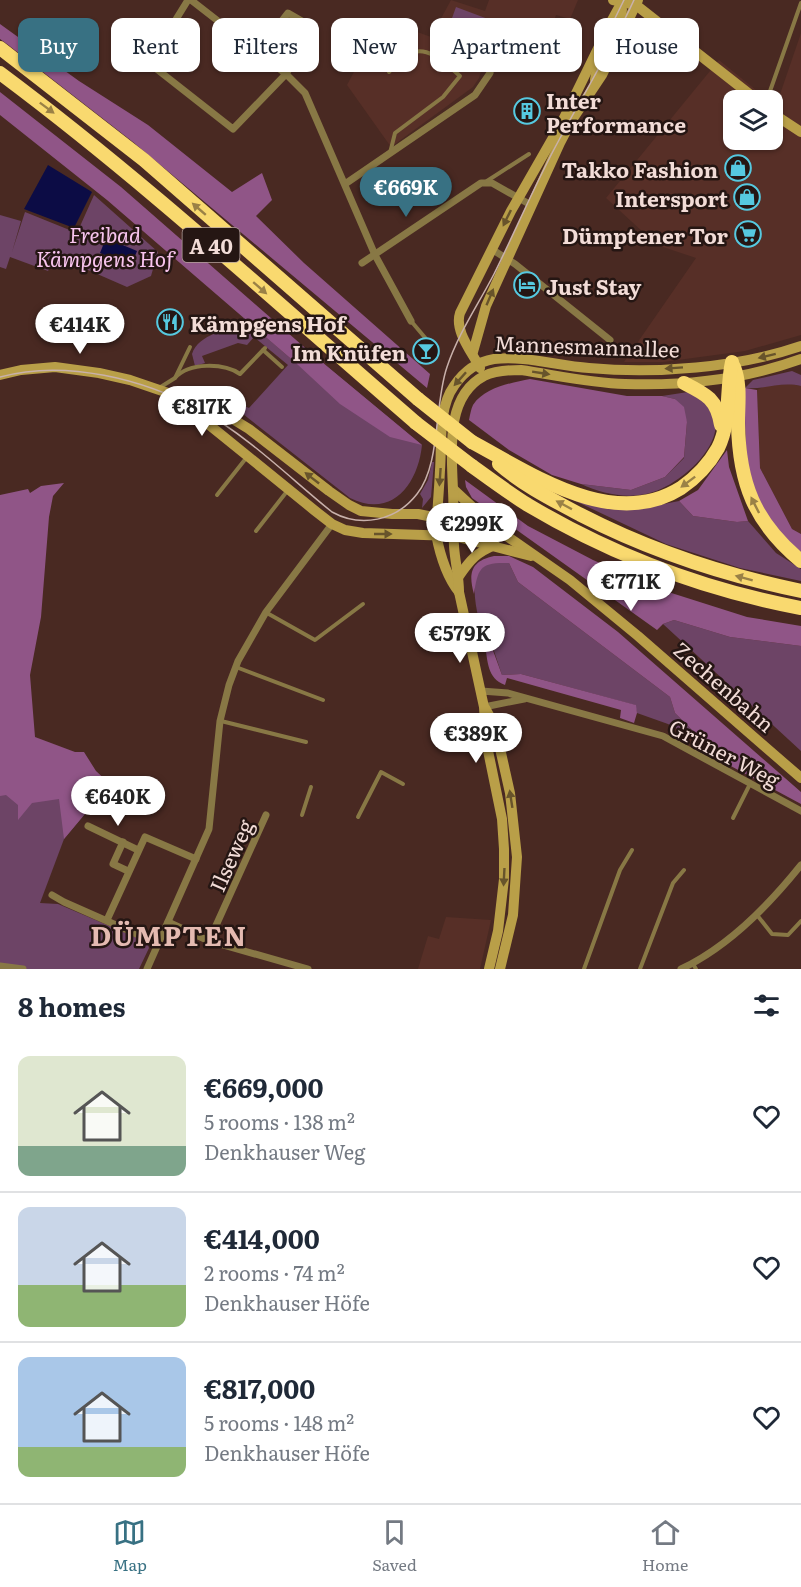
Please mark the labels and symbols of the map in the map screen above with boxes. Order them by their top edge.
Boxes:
place label: Inter Performance [546,84,686,139]
building icon: Inter Performance [512,96,542,126]
one-way arrow [39,101,54,113]
place label: Takko Fashion [561,153,718,184]
shop icon: Takko Fashion [723,153,753,183]
pin: €669K [364,167,448,218]
place label: Intersport [615,182,729,213]
shop icon: Intersport [732,182,762,212]
one-way arrow [192,202,207,216]
one-way arrow [503,210,512,227]
park label: Freibad Kämpgens Hof [36,218,176,273]
place label: Dümptener Tor [562,219,729,250]
supermarket icon: Dümptener Tor [733,219,763,249]
road number: A 40 [182,228,240,262]
hotel icon: Just Stay [512,270,542,300]
place label: Just Stay [546,270,641,301]
one-way arrow [252,281,268,294]
one-way arrow [485,287,495,305]
pin: €414K [38,304,122,355]
restaurant icon: Kämpgens Hof [155,307,185,337]
place label: Kämpgens Hof [190,307,348,338]
street label: Mannesmannallee [494,326,680,364]
place label: Im Knüfen [292,336,406,367]
bar icon: Im Knüfen [411,336,441,366]
one-way arrow [758,351,776,361]
one-way arrow [665,364,684,373]
one-way arrow [532,369,551,378]
one-way arrow [453,371,467,386]
pin: €817K [160,386,244,437]
one-way arrow [435,468,444,487]
one-way arrow [305,473,320,485]
one-way arrow [680,476,696,488]
one-way arrow [750,496,760,513]
one-way arrow [555,500,572,510]
pin: €299K [430,503,514,554]
one-way arrow [374,529,393,539]
pin: €771K [589,561,673,612]
one-way arrow [735,573,753,582]
pin: €579K [418,613,502,664]
street label: Zechenbahn [668,633,782,739]
street label: Grüner Weg [664,710,786,794]
pin: €389K [434,713,518,764]
pin: €640K [76,776,160,827]
one-way arrow [507,790,516,809]
street label: Ilseweg [200,814,260,896]
one-way arrow [499,868,508,887]
district label: DÜMPTEN [90,914,248,954]

